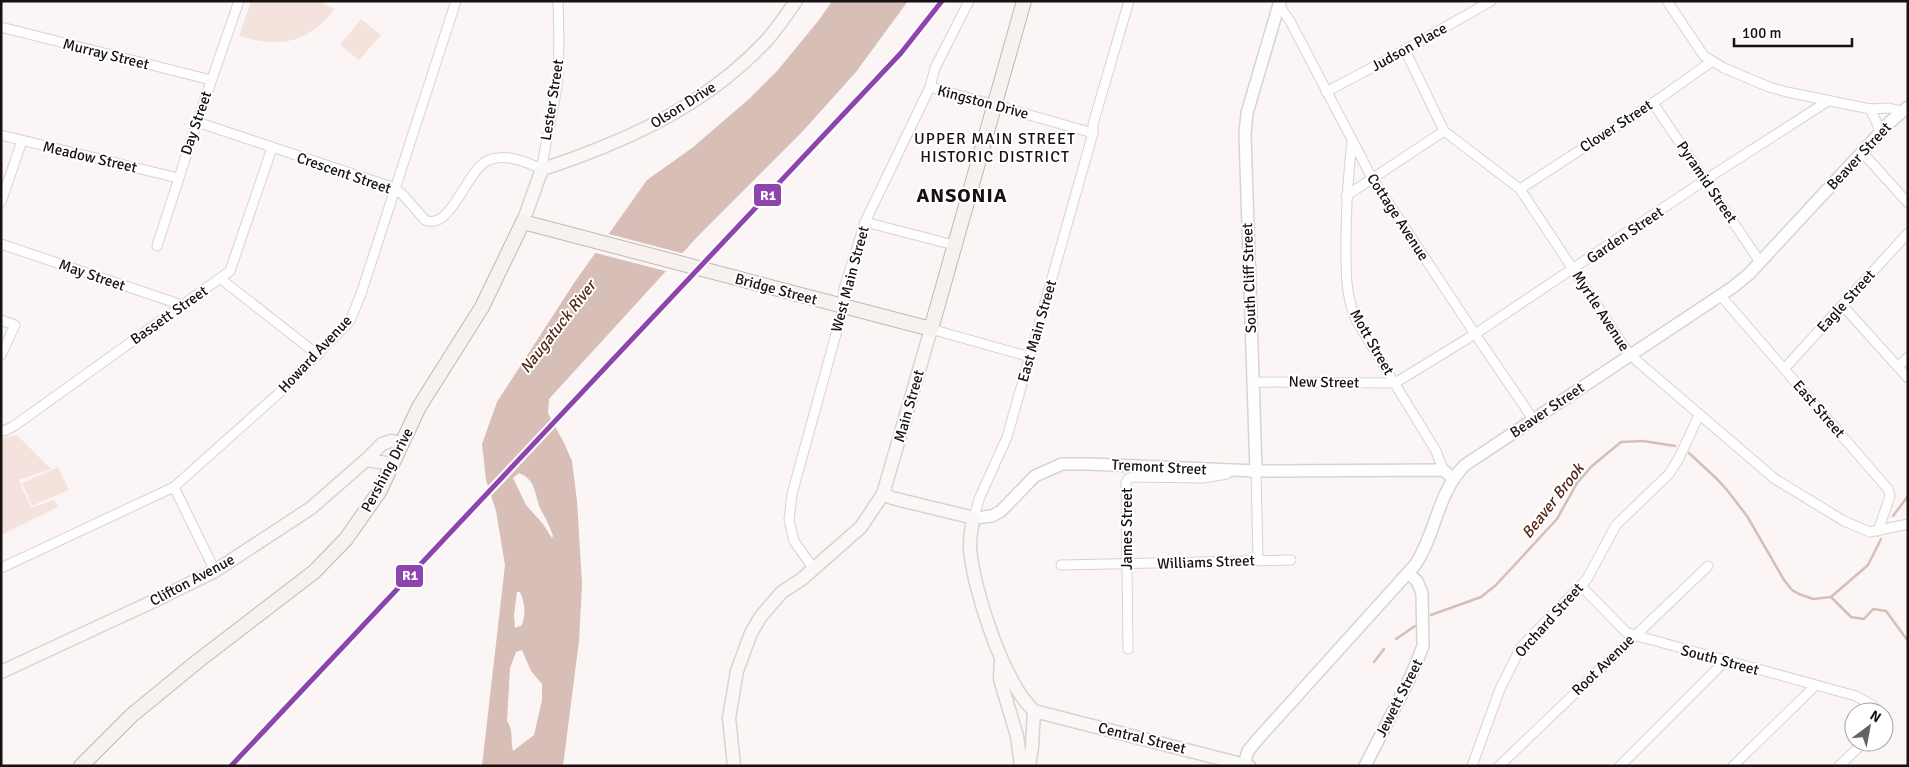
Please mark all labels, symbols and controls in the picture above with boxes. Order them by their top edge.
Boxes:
scale bar [1734,15,1852,47]
street label: Judson Place [1368,19,1450,75]
text: 100 m [1742,24,1782,42]
street label: Murray Street [61,35,151,73]
street label: Lester Street [537,58,567,142]
street label: Olson Drive [647,78,719,132]
street label: Kingston Drive [935,81,1031,123]
street label: Day Street [177,89,215,157]
street label: Clover Street [1576,96,1656,156]
street label: Beaver Street [1823,118,1895,194]
district label: UPPER MAIN STREET HISTORIC DISTRICT [914,129,1076,167]
street label: Meadow Street [41,137,139,177]
street label: Pyramid Street [1673,138,1741,226]
street label: Crescent Street [294,148,394,198]
street label: Cottage Avenue [1363,170,1433,264]
line badge: R1 [753,183,782,207]
district label: ANSONIA [917,183,1007,208]
text: R1 [760,187,777,204]
street label: Garden Street [1583,203,1667,267]
street label: South Cliff Street [1238,223,1260,333]
street label: West Main Street [827,224,873,334]
street label: May Street [56,255,128,295]
street label: Eagle Street [1813,266,1879,336]
street label: Myrtle Avenue [1568,267,1634,355]
street label: Bridge Street [733,269,819,309]
water label: Naugatuck River [516,275,602,377]
street label: East Main Street [1014,278,1060,384]
street label: Bassett Street [127,282,211,348]
street label: Mott Street [1346,306,1398,378]
street label: Howard Avenue [274,311,356,397]
street label: Main Street [890,368,928,444]
street label: New Street [1288,372,1360,392]
street label: East Street [1789,377,1849,441]
street label: Beaver Street [1506,378,1588,442]
street label: Pershing Drive [357,425,417,515]
street label: Tremont Street [1111,456,1207,478]
water label: Beaver Brook [1517,458,1590,543]
street label: James Street [1118,488,1136,570]
street label: Clifton Avenue [147,550,237,610]
street label: Williams Street [1157,551,1255,573]
line badge: R1 [395,564,424,588]
text: R1 [402,567,419,584]
street label: Orchard Street [1511,579,1587,661]
street label: Root Avenue [1568,631,1638,699]
street label: South Street [1679,641,1761,679]
street label: Jewett Street [1372,656,1426,740]
north arrow [1844,702,1894,752]
text: N [1867,707,1884,726]
street label: Central Street [1096,718,1188,758]

